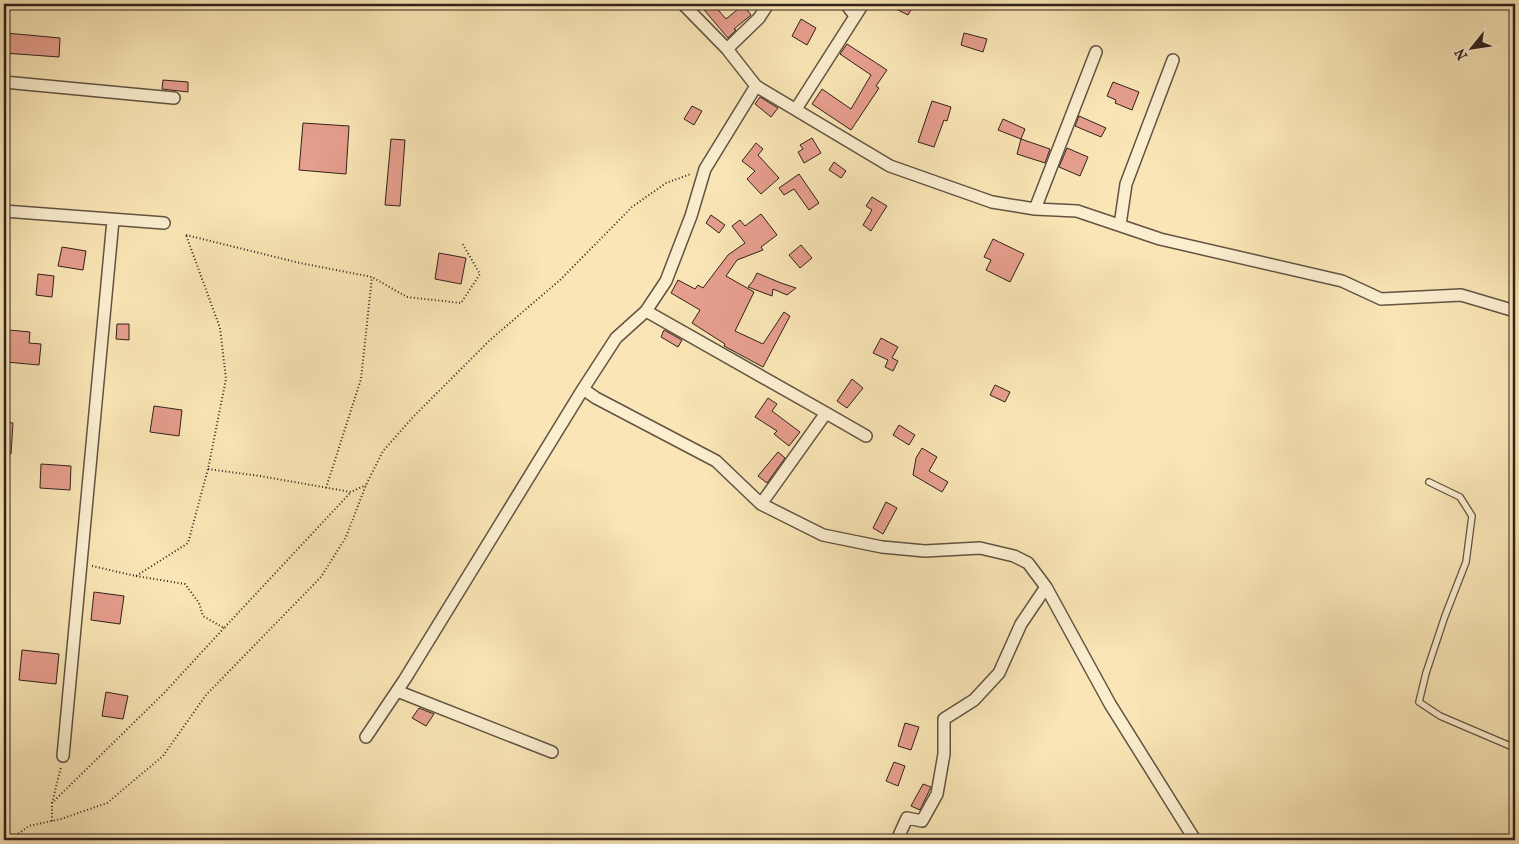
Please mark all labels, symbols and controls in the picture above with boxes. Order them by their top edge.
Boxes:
north arrow [1446,22,1496,72]
text: N [1451,45,1471,63]

